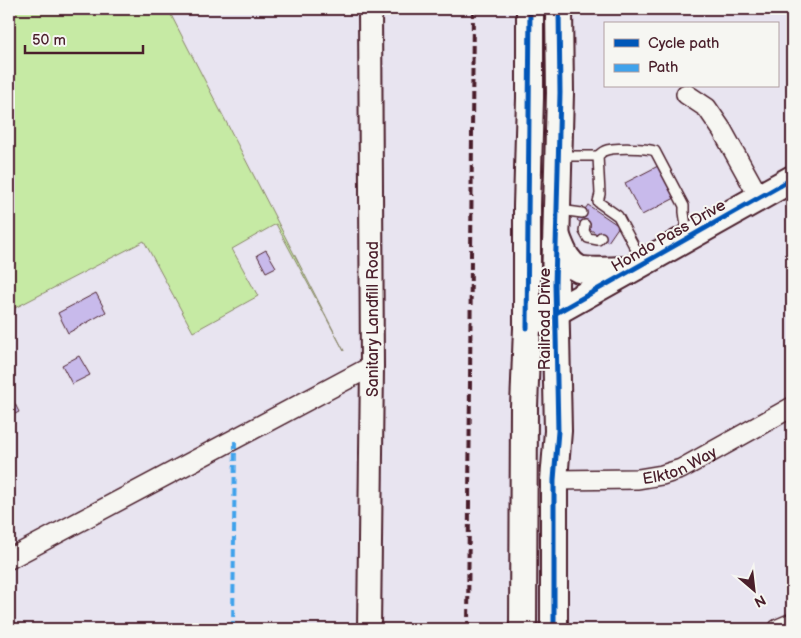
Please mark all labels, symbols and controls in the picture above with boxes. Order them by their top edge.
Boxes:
scale bar [25,22,142,54]
legend [604,22,778,88]
text: 50 m [32,31,66,50]
text: Cycle path [648,34,719,53]
text: Path [648,58,678,77]
street label: Hondo Pass Drive [608,196,730,277]
street label: Sanitary Landfill Road [364,241,383,397]
street label: Railroad Drive [536,267,555,370]
street label: Elkton Way [641,443,721,489]
north arrow [728,566,778,616]
text: N [751,591,769,611]

